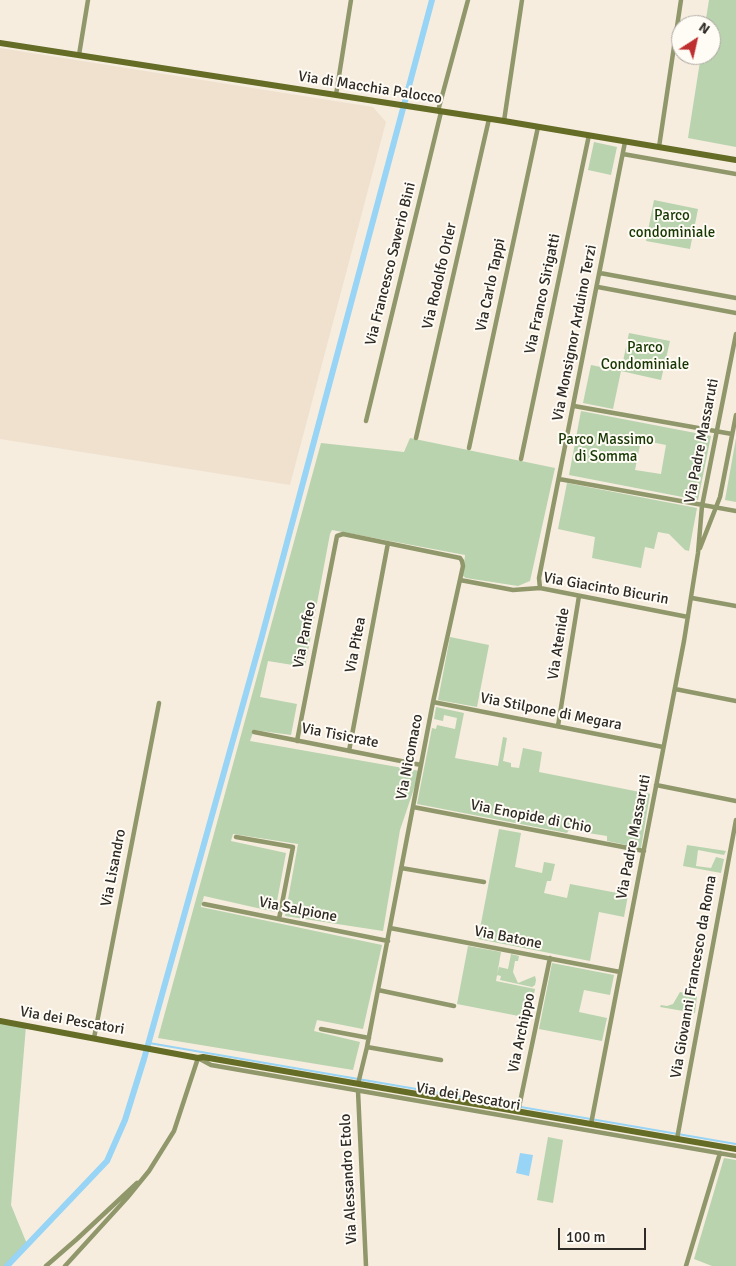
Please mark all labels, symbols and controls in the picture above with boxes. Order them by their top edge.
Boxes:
north arrow [671,15,721,65]
text: N [695,18,713,38]
street label: Via di Macchia Palocco [297,68,443,108]
street label: Via Francesco Saverio Bini [362,181,420,347]
park label: Parco condominiale [629,207,715,242]
street label: Via Rodolfo Orler [419,221,461,331]
street label: Via Franco Sirigatti [521,232,565,356]
street label: Via Carlo Tappi [472,237,510,333]
street label: Via Monsignor Arduino Terzi [549,243,601,423]
park label: Parco Condominiale [601,339,689,374]
street label: Via Padre Massaruti [681,377,723,505]
park label: Parco Massimo di Somma [558,431,654,466]
street label: Via Giacinto Bicurin [542,569,670,609]
street label: Via Panfeo [290,600,320,670]
street label: Via Atenide [544,607,574,681]
street label: Via Pitea [342,616,370,674]
street label: Via Stilpone di Megara [479,689,623,735]
street label: Via Nicomaco [393,713,427,801]
street label: Via Tisicrate [300,720,380,752]
street label: Via Padre Massaruti [613,773,655,901]
street label: Via Enopide di Chio [469,796,593,838]
street label: Via Lisandro [98,828,130,908]
street label: Via Giovanni Francesco da Roma [667,874,721,1080]
street label: Via Salpione [257,894,339,926]
street label: Via Batone [473,923,543,953]
street label: Via Archippo [505,992,539,1074]
street label: Via dei Pescatori [18,1003,126,1039]
street label: Via dei Pescatori [414,1079,522,1115]
street label: Via Alessandro Etolo [337,1113,361,1245]
scale bar [561,1218,648,1250]
text: 100 m [566,1228,606,1246]

